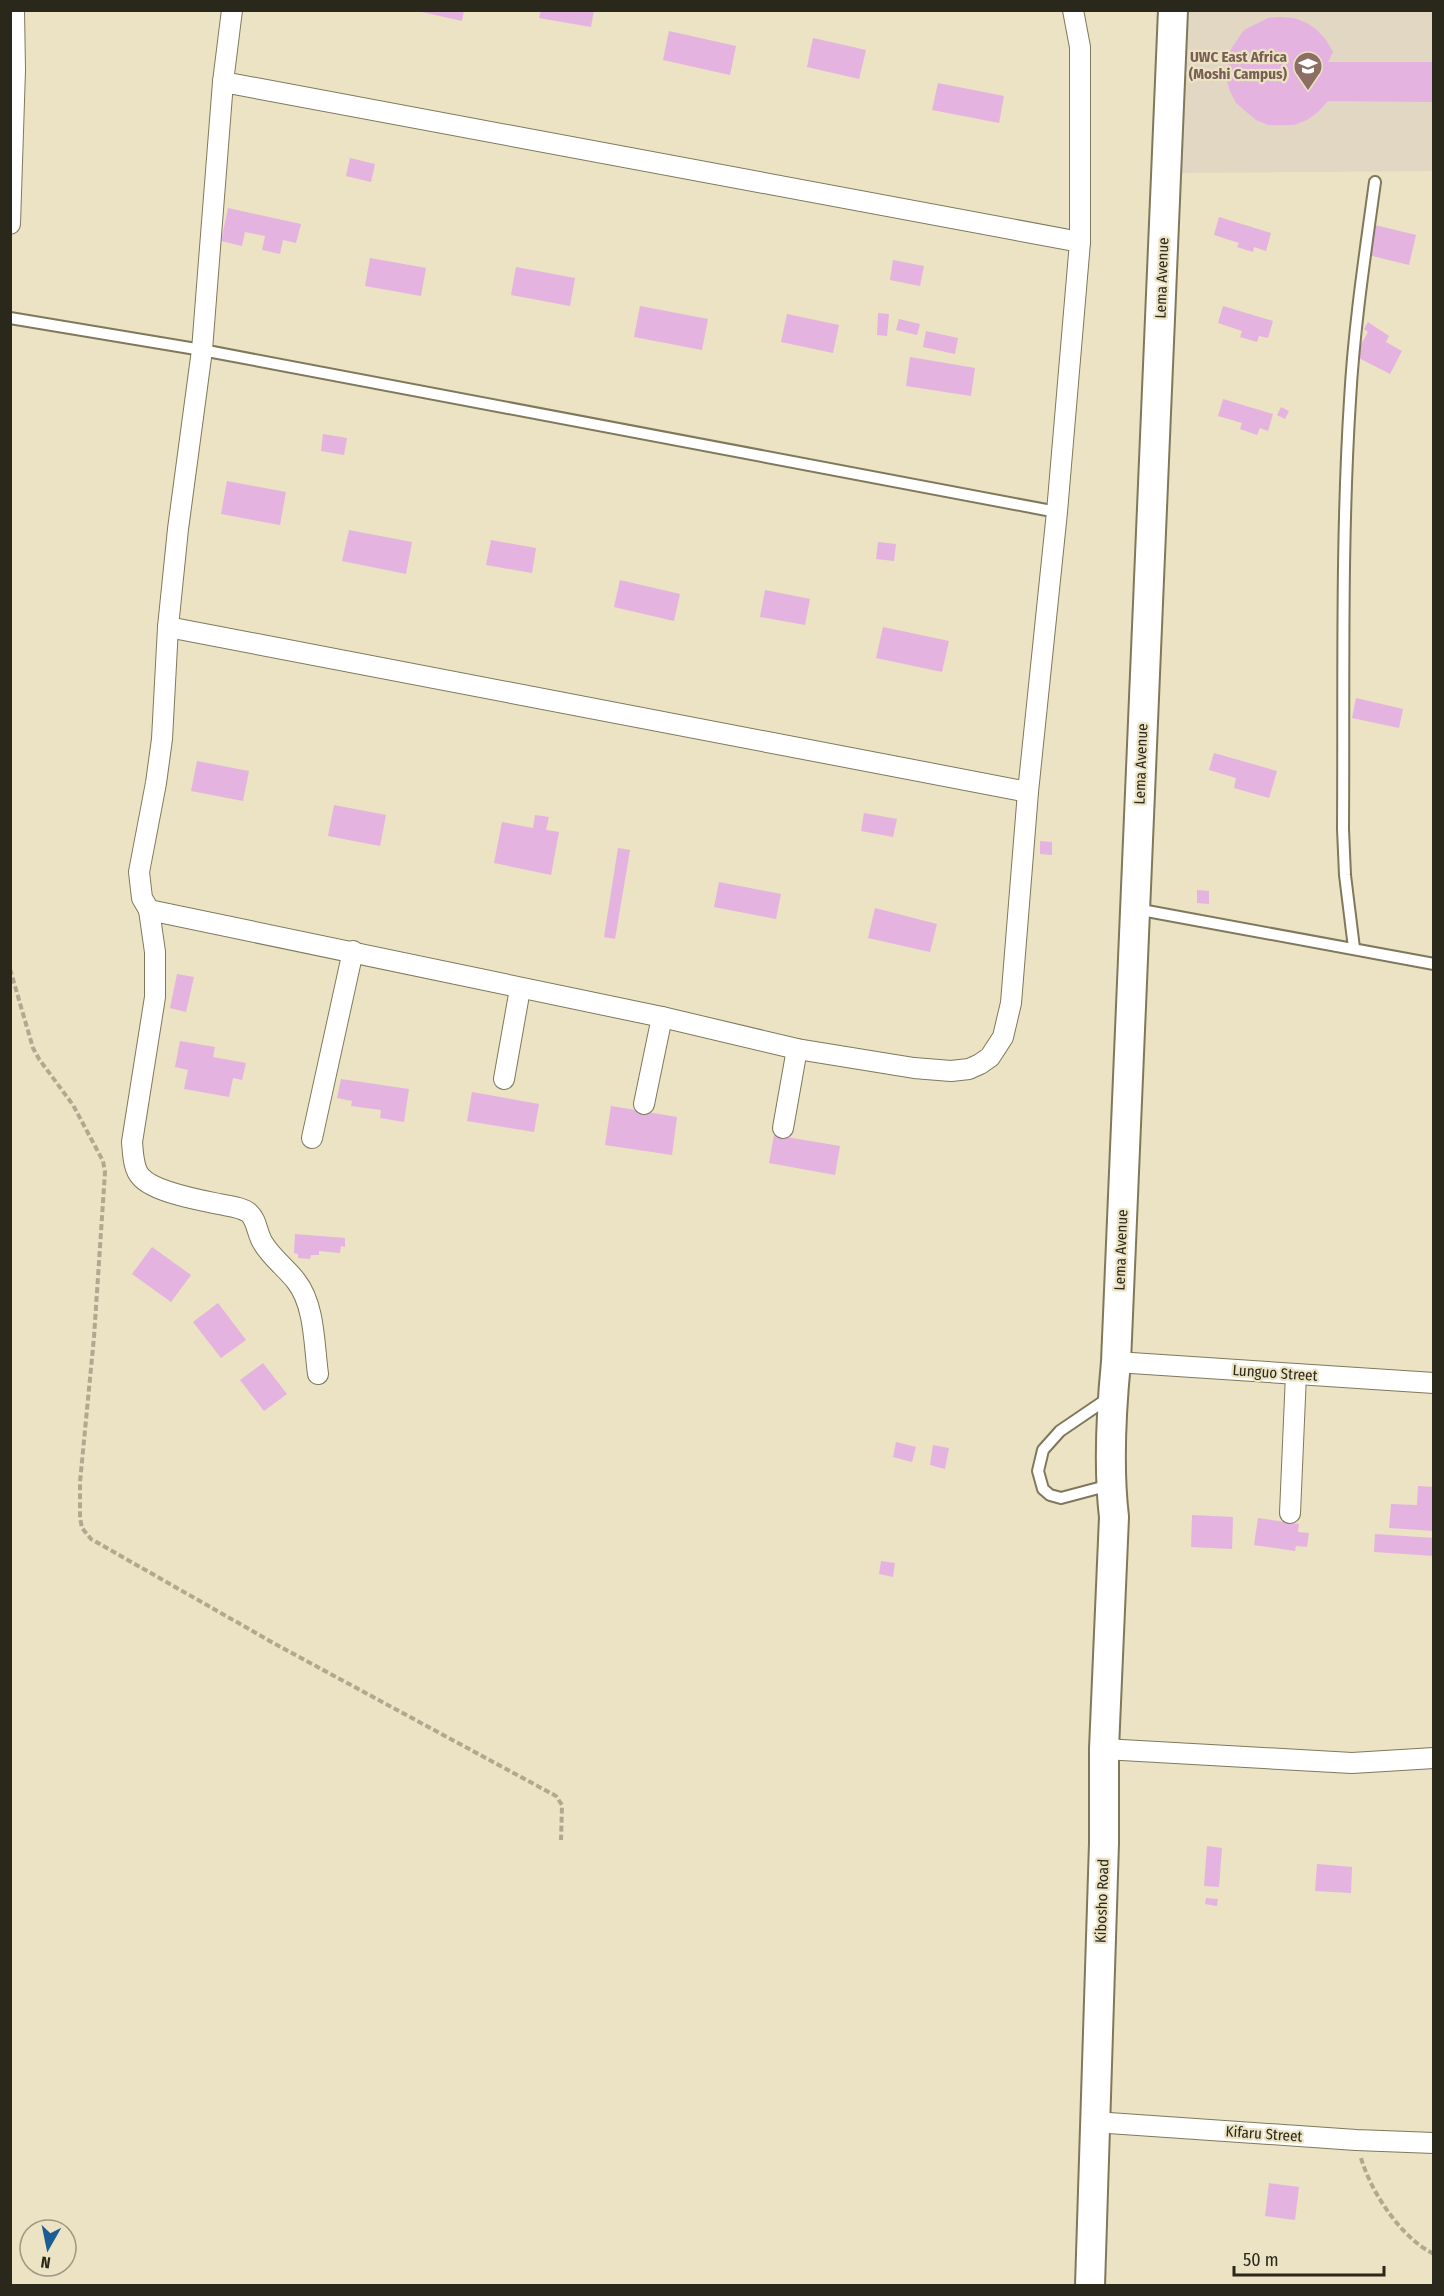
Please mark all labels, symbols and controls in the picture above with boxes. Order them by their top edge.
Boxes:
place label: UWC East Africa (Moshi Campus) [1189,48,1288,83]
school or university icon: UWC East Africa (Moshi Campus) [1292,50,1324,92]
street label: Lema Avenue [1152,237,1172,319]
street label: Lema Avenue [1131,723,1151,805]
street label: Lema Avenue [1111,1209,1131,1291]
street label: Lunguo Street [1232,1361,1318,1385]
street label: Kibosho Road [1092,1859,1112,1943]
street label: Kifaru Street [1225,2122,1303,2146]
north arrow [18,2218,78,2278]
scale bar [1234,2239,1384,2277]
text: 50 m [1243,2249,1279,2271]
text: N [40,2252,52,2272]

